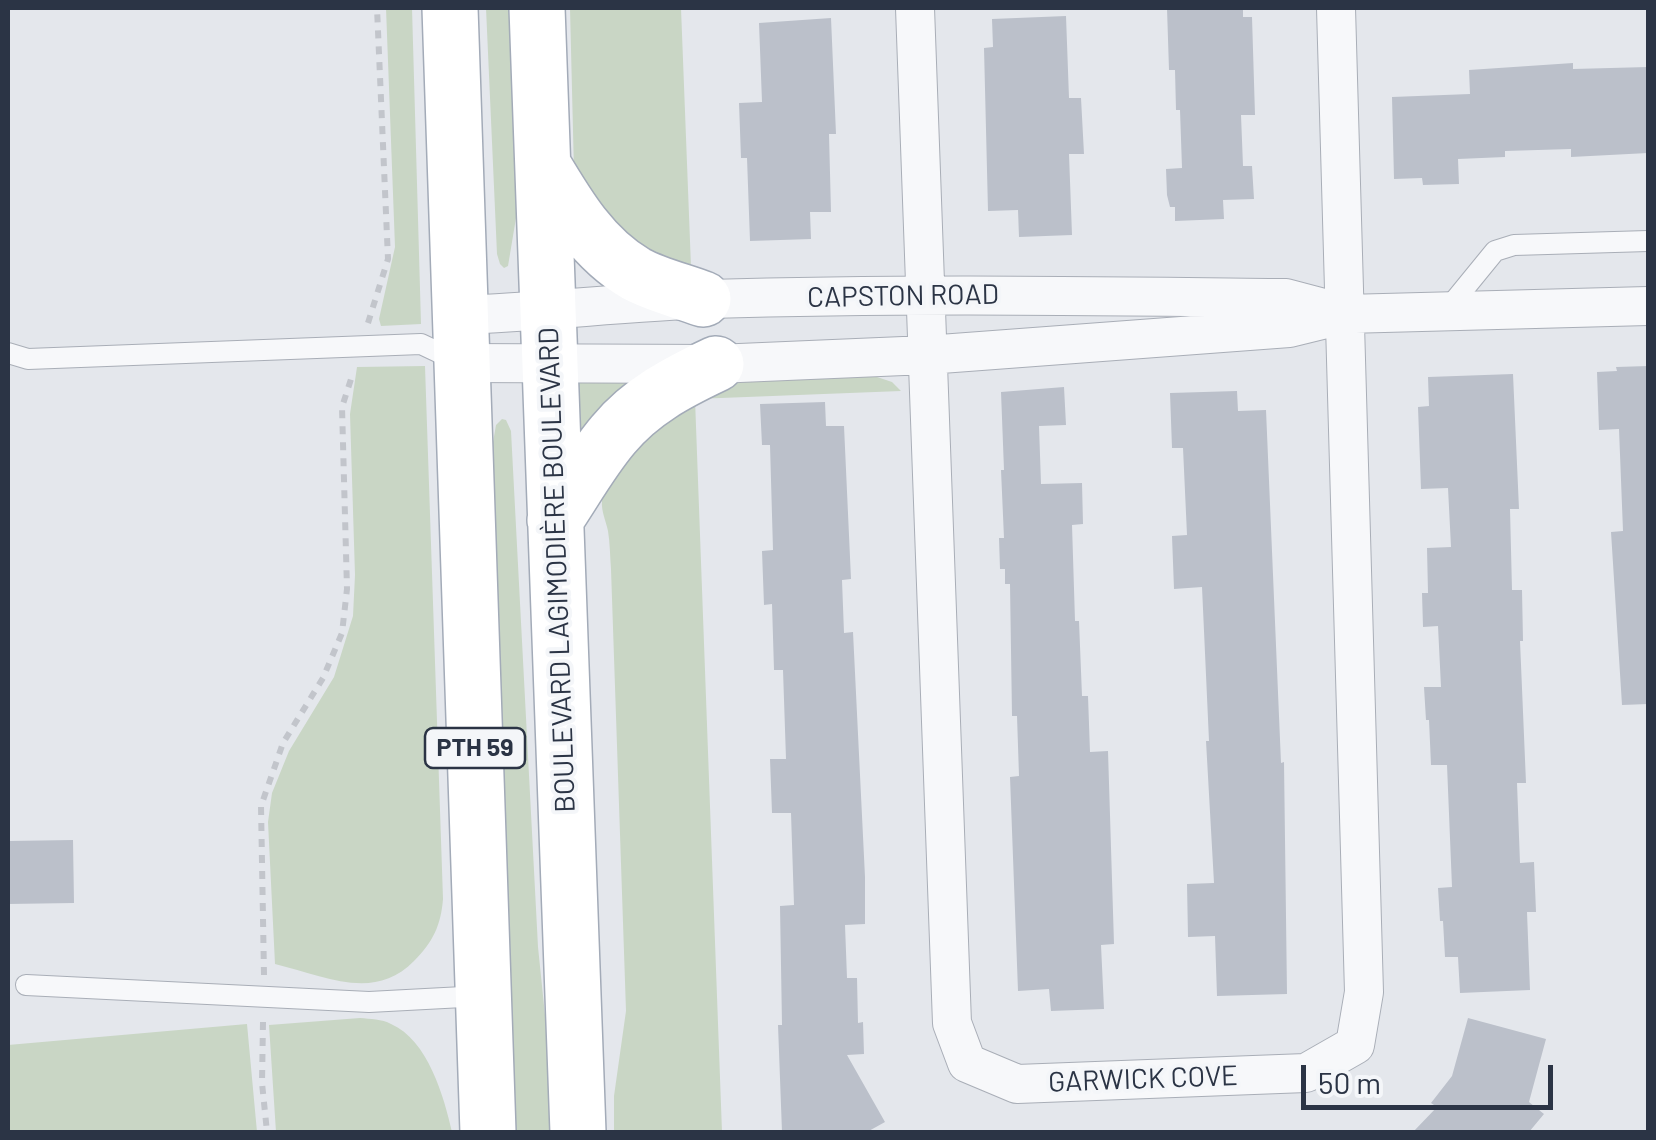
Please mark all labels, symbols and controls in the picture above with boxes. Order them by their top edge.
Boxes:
street label: CAPSTON ROAD [807,278,999,314]
street label: BOULEVARD LAGIMODIÈRE BOULEVARD [532,327,582,813]
road number: PTH 59 [425,728,525,768]
scale bar [1306,1045,1558,1107]
street label: GARWICK COVE [1048,1059,1238,1099]
text: 50 m [1318,1064,1381,1100]

